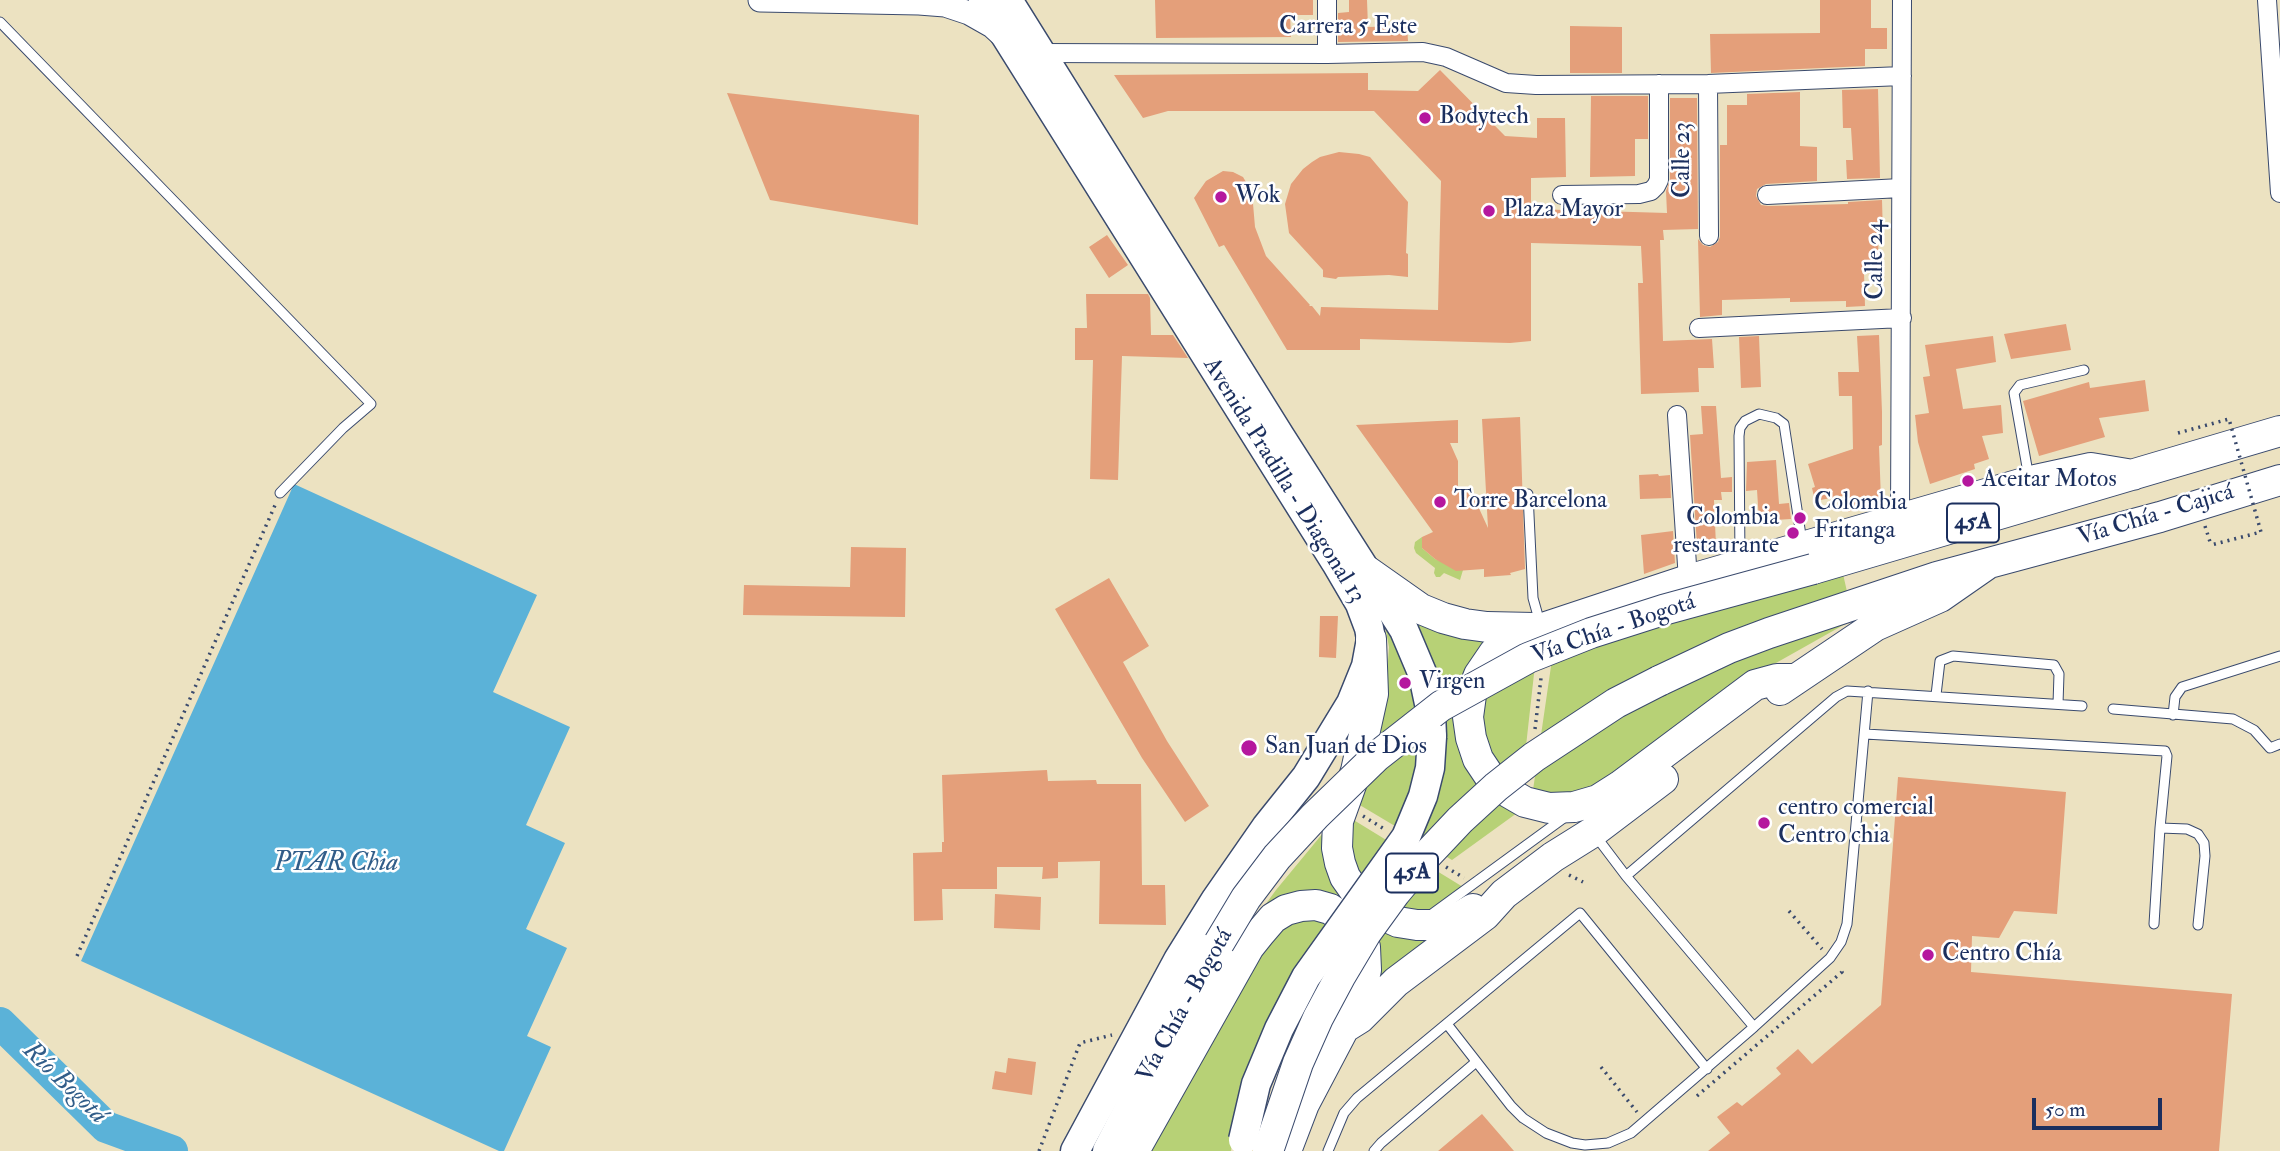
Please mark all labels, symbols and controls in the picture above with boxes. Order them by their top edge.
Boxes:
street label: Carrera 5 Este [1279,14,1417,42]
place label: Bodytech [1439,104,1529,132]
marker: Bodytech [1417,110,1433,126]
street label: Calle 23 [1670,122,1698,198]
place label: Wok [1235,183,1280,211]
marker: Wok [1213,189,1229,205]
place label: Plaza Mayor [1503,197,1623,225]
marker: Plaza Mayor [1481,203,1497,219]
street label: Calle 24 [1863,220,1891,300]
street label: Avenida Pradilla - Diagonal 13 [1196,353,1370,609]
place label: Aceitar Motos [1982,467,2117,495]
marker: Aceitar Motos [1960,473,1976,489]
street label: Vía Chía - Cajicá [2074,479,2238,553]
place label: Torre Barcelona [1454,488,1607,516]
place label: Colombia Fritanga [1814,490,1907,546]
marker: Torre Barcelona [1432,494,1448,510]
road number: 45A [1947,503,1999,542]
place label: Colombia restaurante [1673,505,1779,561]
marker: Colombia Fritanga [1792,510,1808,526]
marker: Colombia restaurante [1785,525,1801,541]
street label: Vía Chía - Bogotá [1528,588,1700,672]
place label: Virgen [1419,669,1485,697]
marker: Virgen [1397,675,1413,691]
place label: San Juan de Dios [1265,734,1427,762]
marker: San Juan de Dios [1239,738,1259,758]
place label: centro comercial Centro chia [1778,795,1934,851]
marker: centro comercial Centro chia [1756,815,1772,831]
water label: PTAR Chia [274,848,398,880]
road number: 45A [1386,853,1438,892]
street label: Vía Chía - Bogotá [1132,924,1240,1088]
place label: Centro Chía [1942,941,2062,969]
marker: Centro Chía [1920,947,1936,963]
water label: Río Bogotá [15,1036,113,1132]
scale bar [2035,1084,2164,1128]
text: 50 m [2045,1096,2086,1123]

